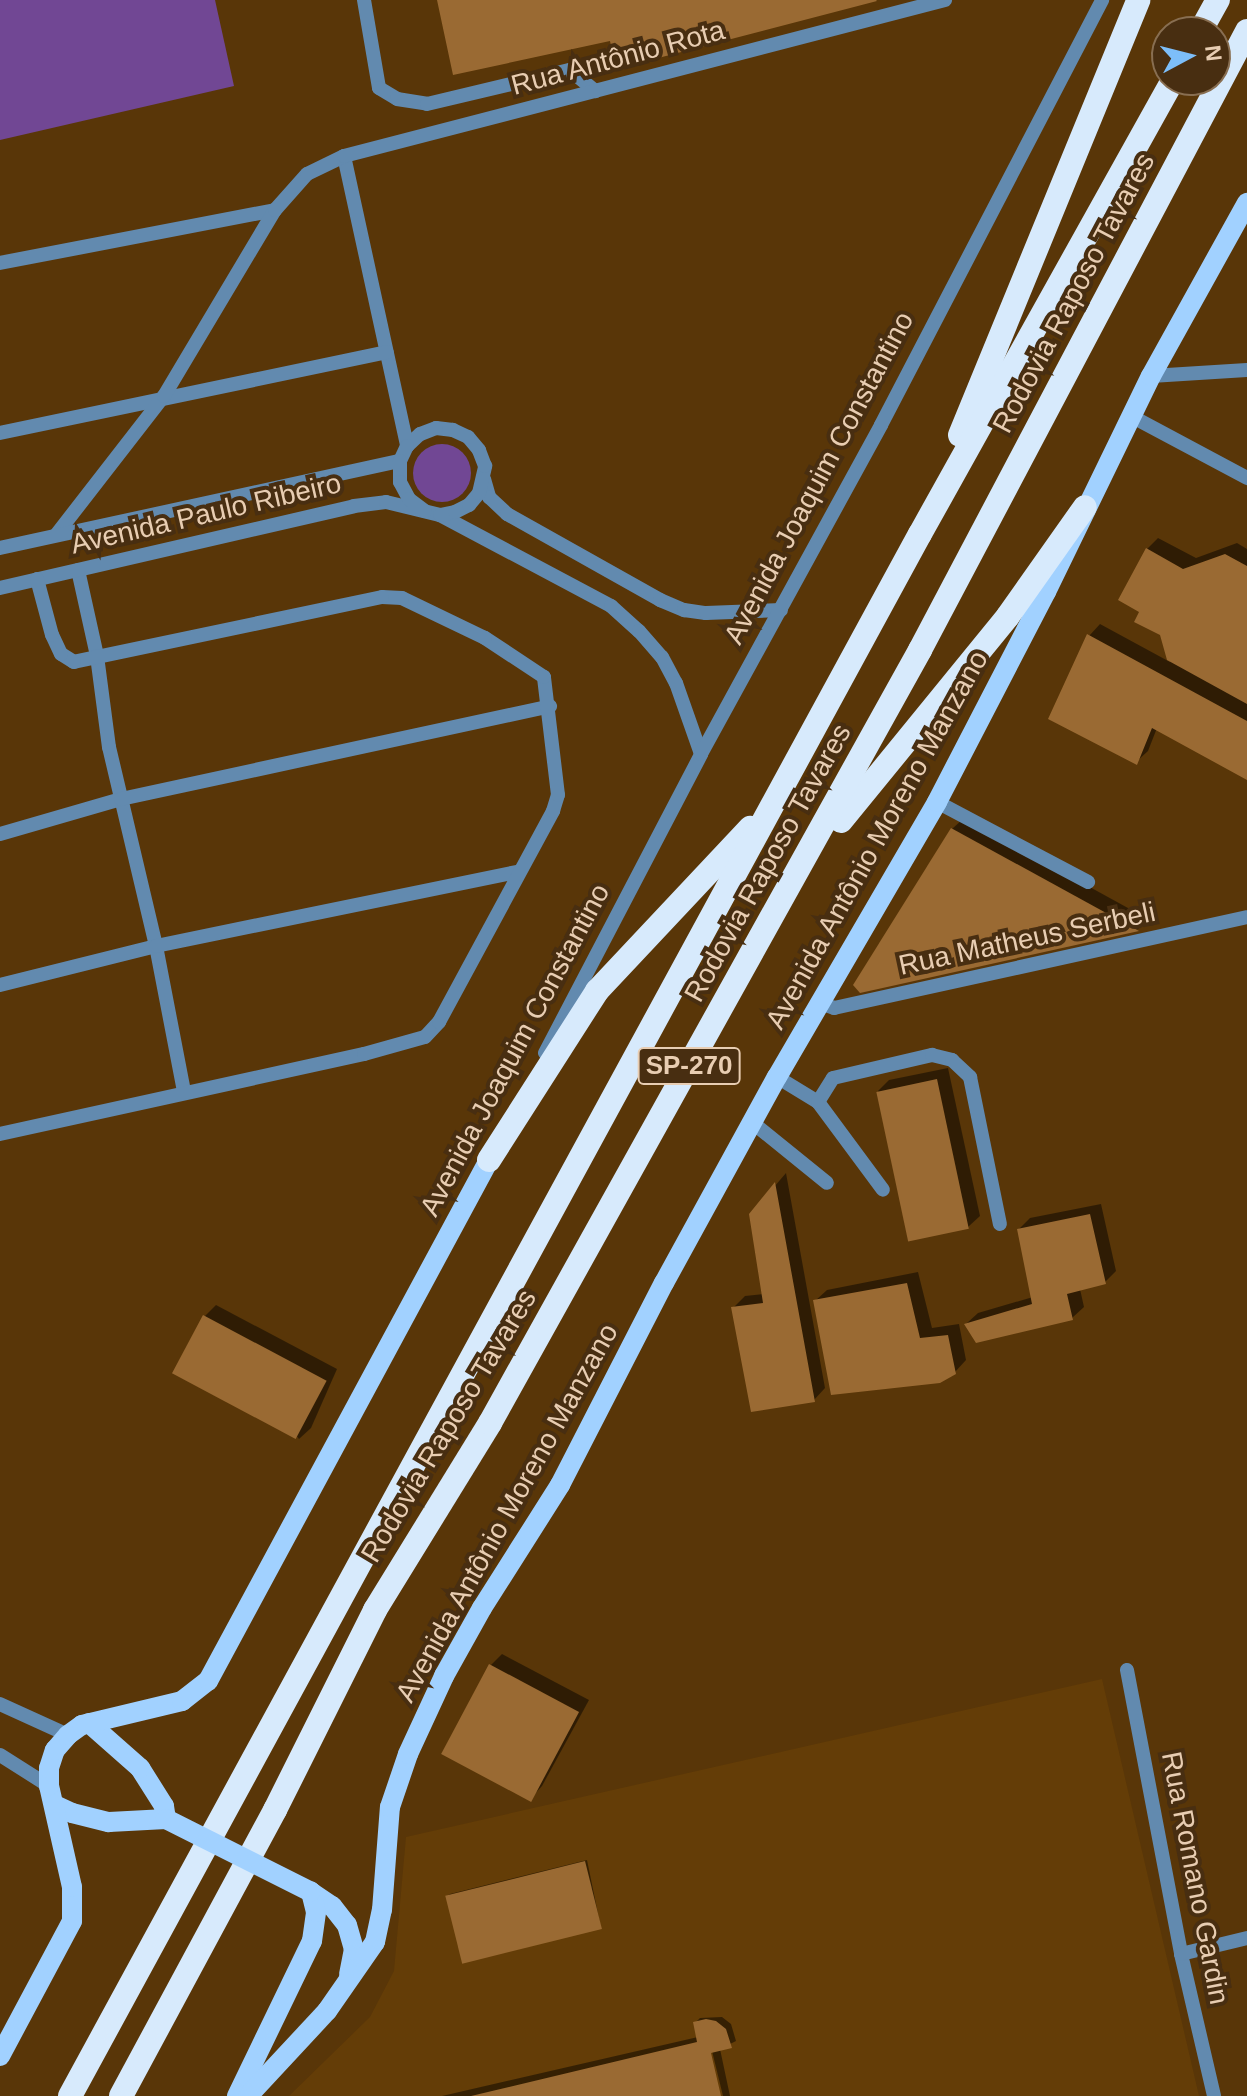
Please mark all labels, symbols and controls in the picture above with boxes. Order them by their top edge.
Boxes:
street label: Rua Antônio Rota [507,13,729,103]
north arrow [1151,16,1231,96]
text: N [1200,44,1227,63]
street label: Rodovia Raposo Tavares [986,147,1162,439]
street label: Avenida Joaquim Constantino [717,306,921,650]
street label: Avenida Paulo Ribeiro [67,467,345,561]
street label: Avenida Antônio Moreno Manzano [758,644,996,1036]
street label: Rodovia Raposo Tavares [677,718,859,1008]
street label: Avenida Joaquim Constantino [413,878,617,1222]
street label: Rua Matheus Serbeli [896,895,1158,983]
road number: SP-270 [637,1044,741,1088]
street label: Rodovia Raposo Tavares [354,1283,544,1569]
street label: Avenida Antônio Moreno Manzano [388,1317,626,1709]
street label: Rua Romano Gardin [1154,1749,1236,2007]

